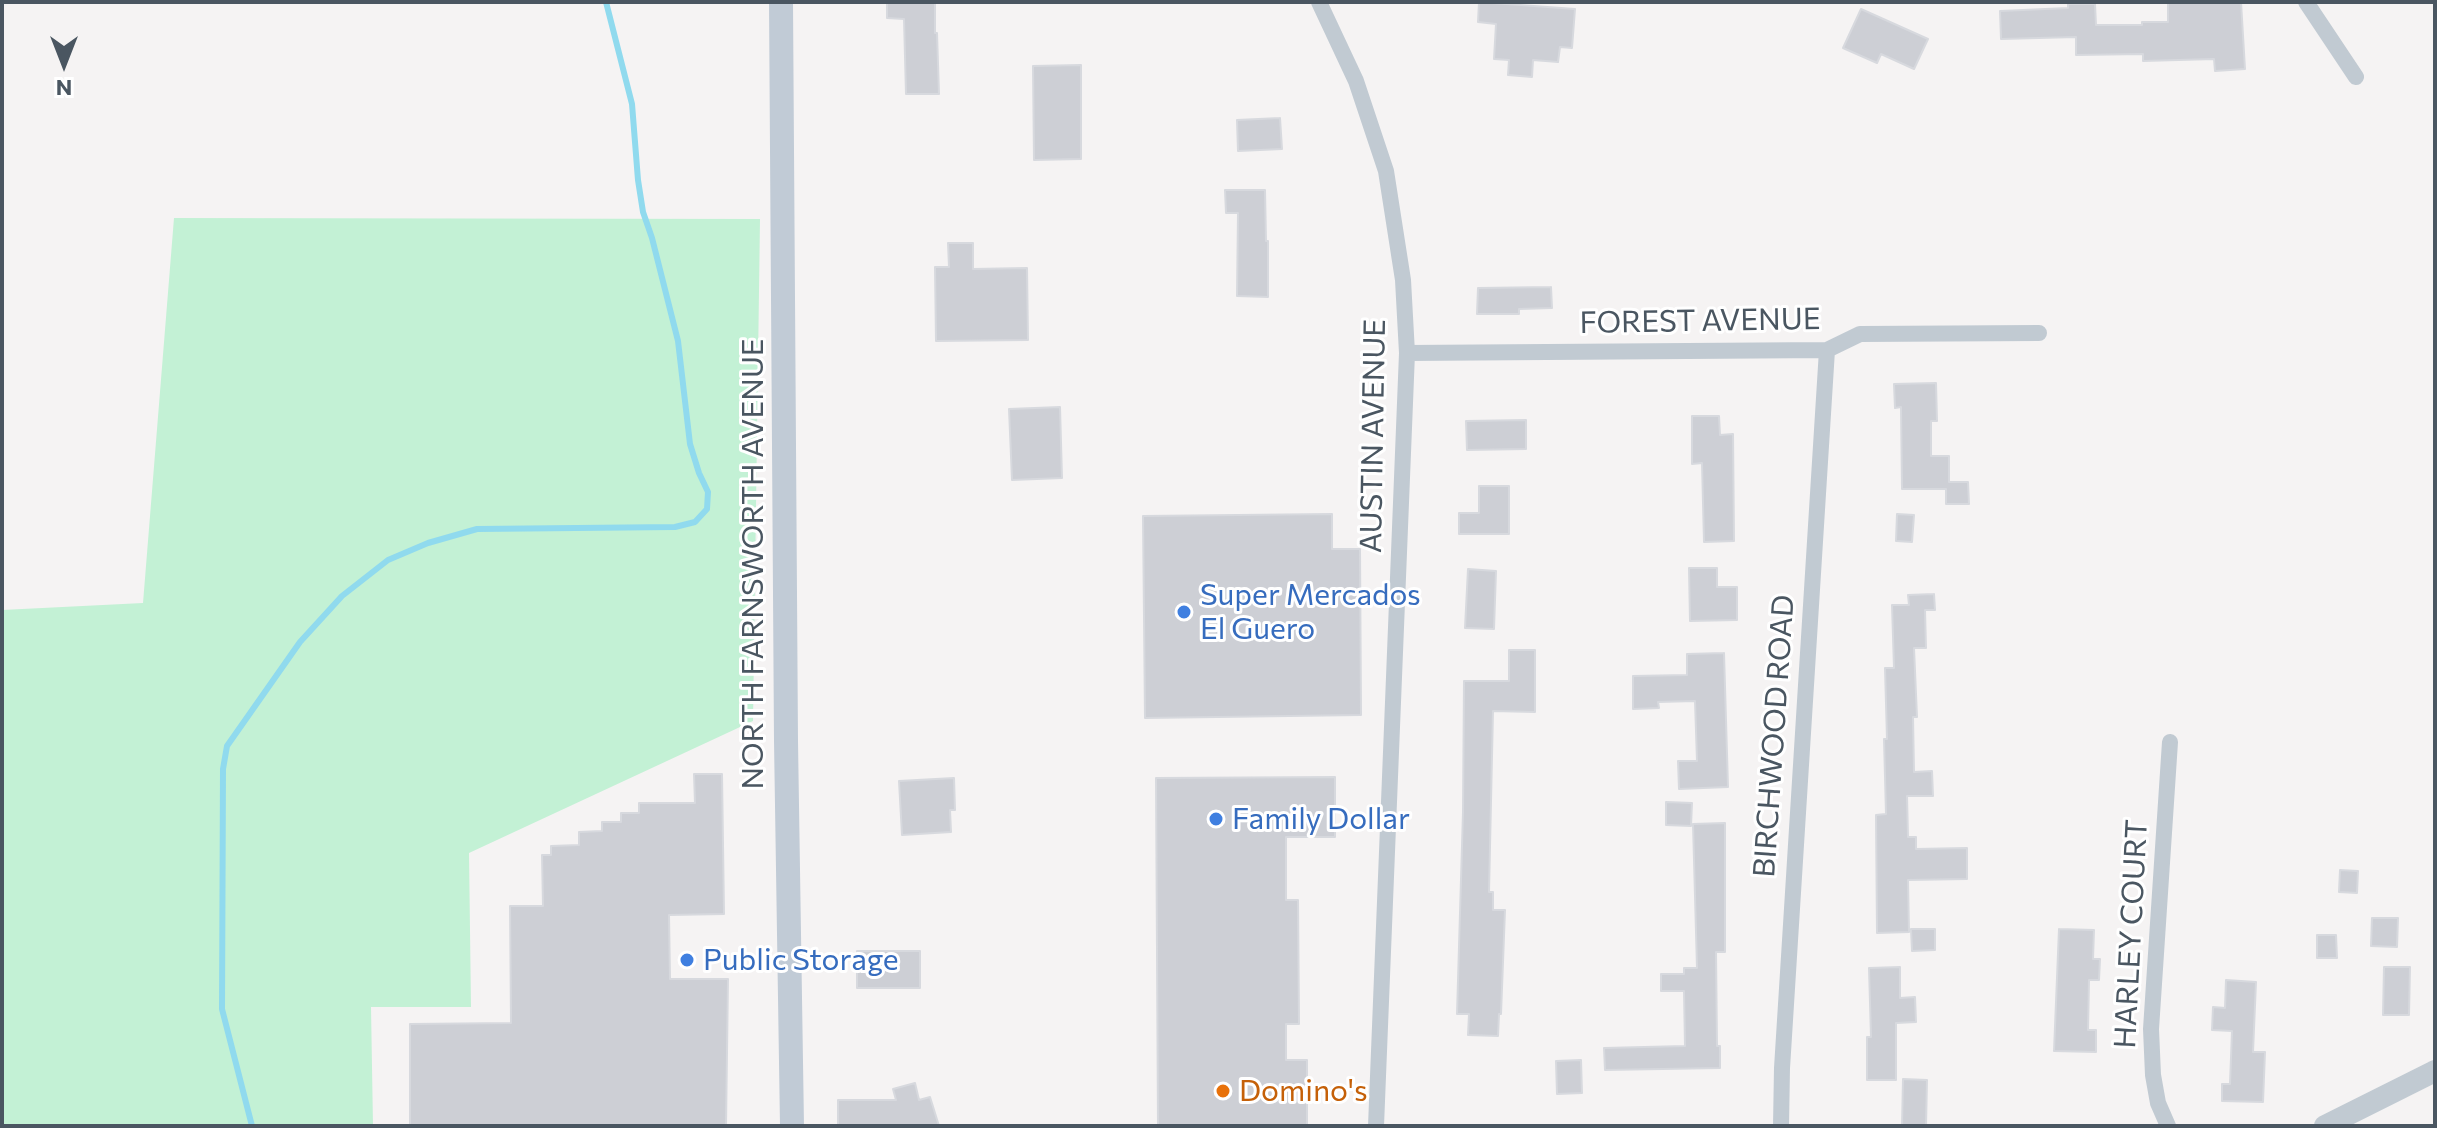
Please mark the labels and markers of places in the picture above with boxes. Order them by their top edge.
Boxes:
place label: Super Mercados El Guero [1200,577,1421,648]
marker: Super Mercados El Guero [1175,603,1193,621]
place label: Family Dollar [1232,801,1410,837]
marker: Family Dollar [1207,810,1225,828]
place label: Public Storage [703,942,899,978]
marker: Public Storage [678,951,696,969]
place label: Domino's [1239,1073,1368,1109]
marker: Domino's [1214,1082,1232,1100]

